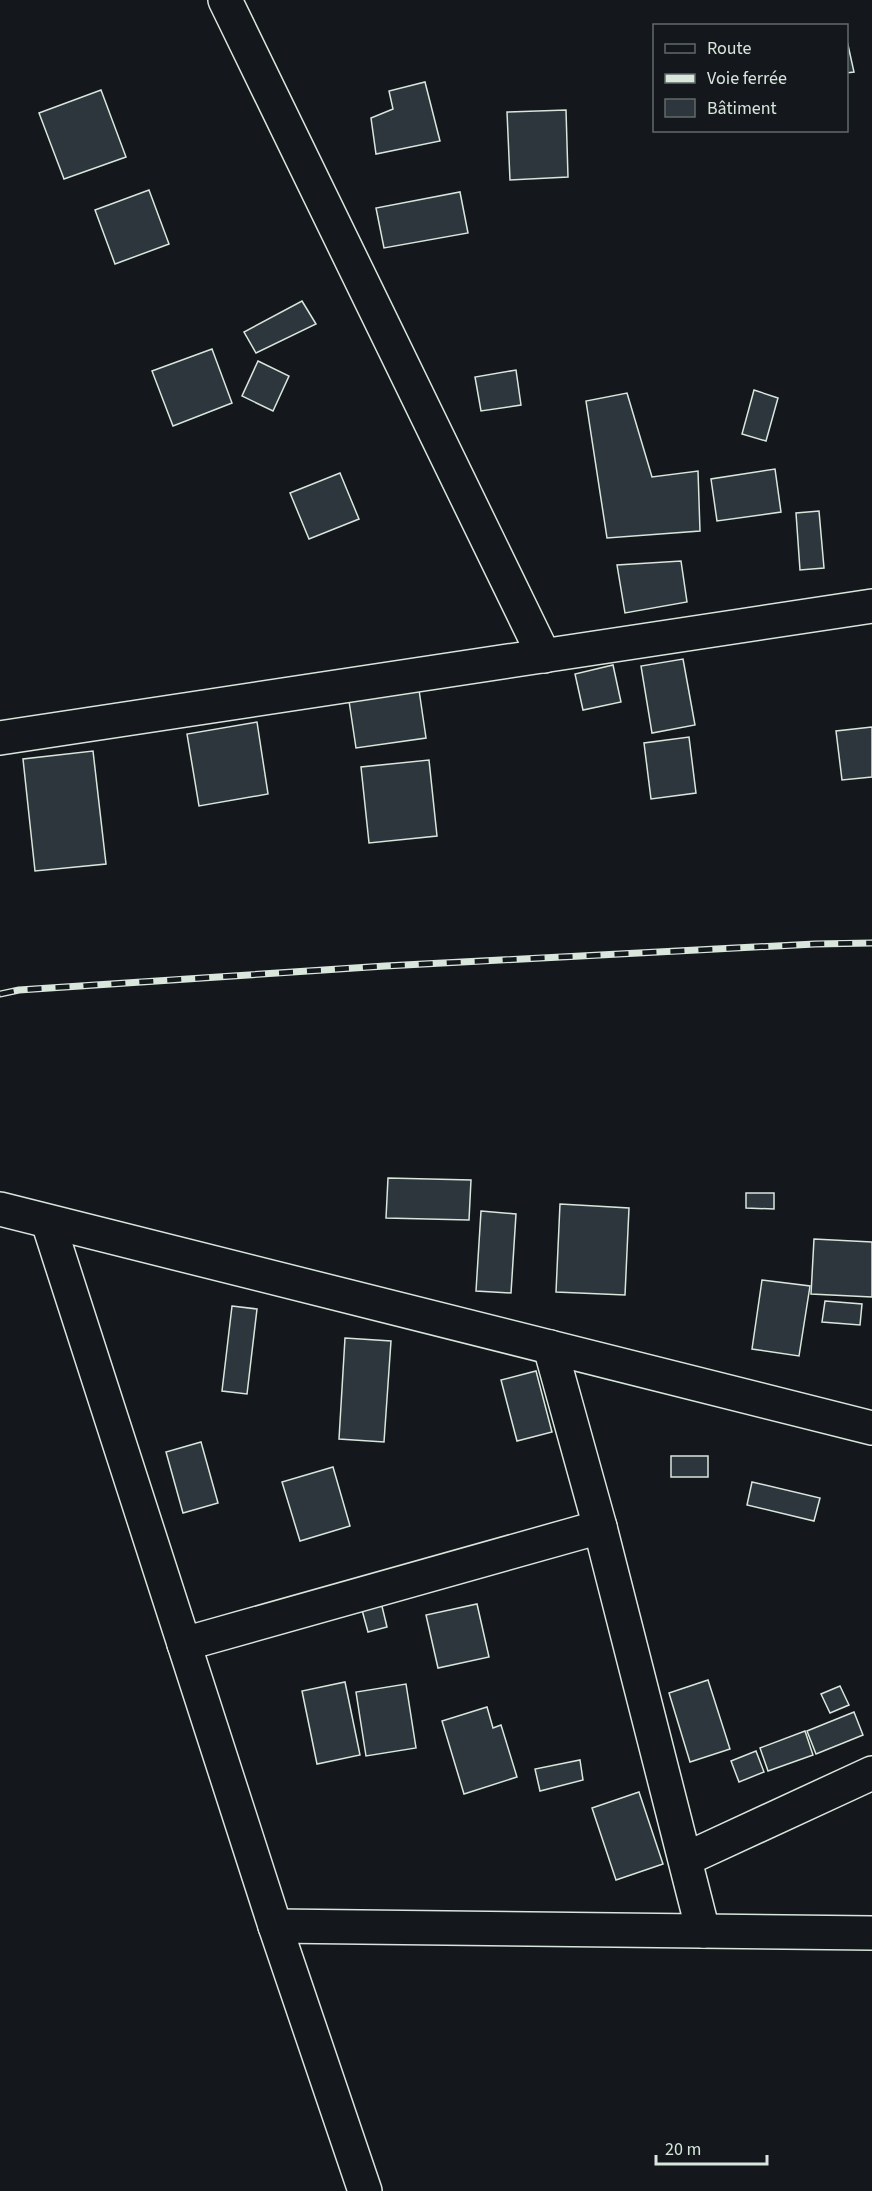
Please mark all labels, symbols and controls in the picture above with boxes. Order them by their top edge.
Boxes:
legend [653,24,848,132]
text: Route [707,36,751,61]
text: Voie ferrée [707,66,787,91]
text: Bâtiment [707,96,777,121]
scale bar [656,2128,767,2166]
text: 20 m [665,2137,701,2162]

